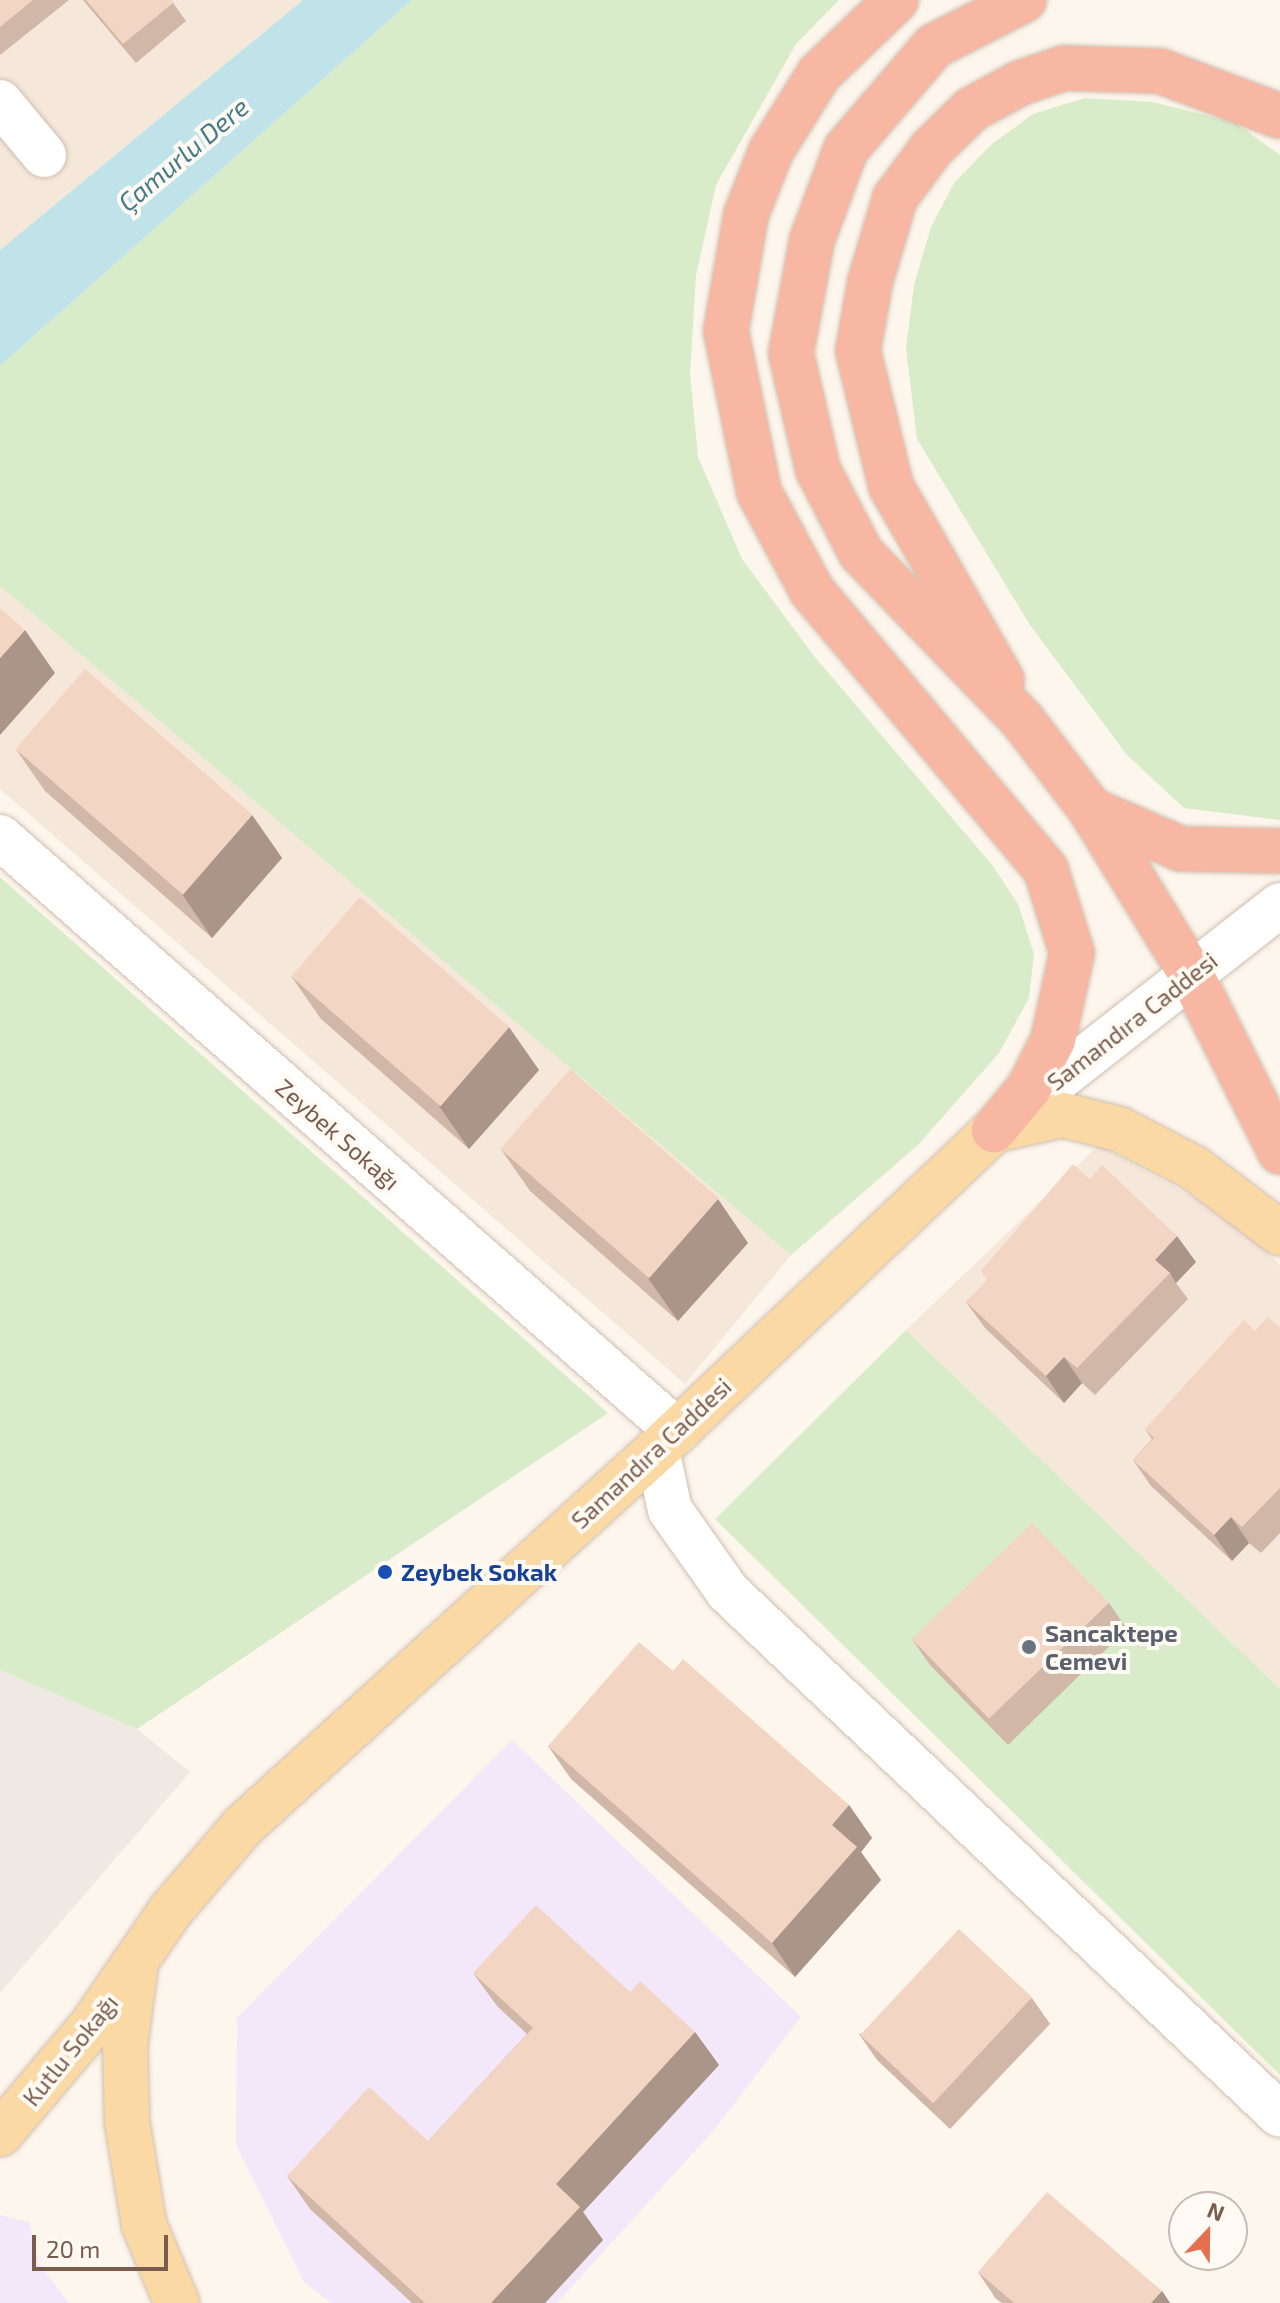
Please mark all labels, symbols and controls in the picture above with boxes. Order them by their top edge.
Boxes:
water label: Çamurlu Dere [111,90,255,218]
street label: Samandıra Caddesi [1041,946,1223,1096]
street label: Zeybek Sokağı [270,1072,406,1196]
street label: Samandıra Caddesi [565,1372,737,1534]
place label: Zeybek Sokak [401,1558,557,1586]
marker: Zeybek Sokak [376,1563,394,1581]
place label: Sancaktepe Cemevi [1045,1619,1178,1675]
marker: Sancaktepe Cemevi [1020,1638,1038,1656]
street label: Kutlu Sokağı [16,1989,124,2111]
north arrow [1168,2191,1248,2271]
text: N [1204,2196,1228,2226]
scale bar [36,2219,172,2269]
text: 20 m [46,2234,100,2263]

